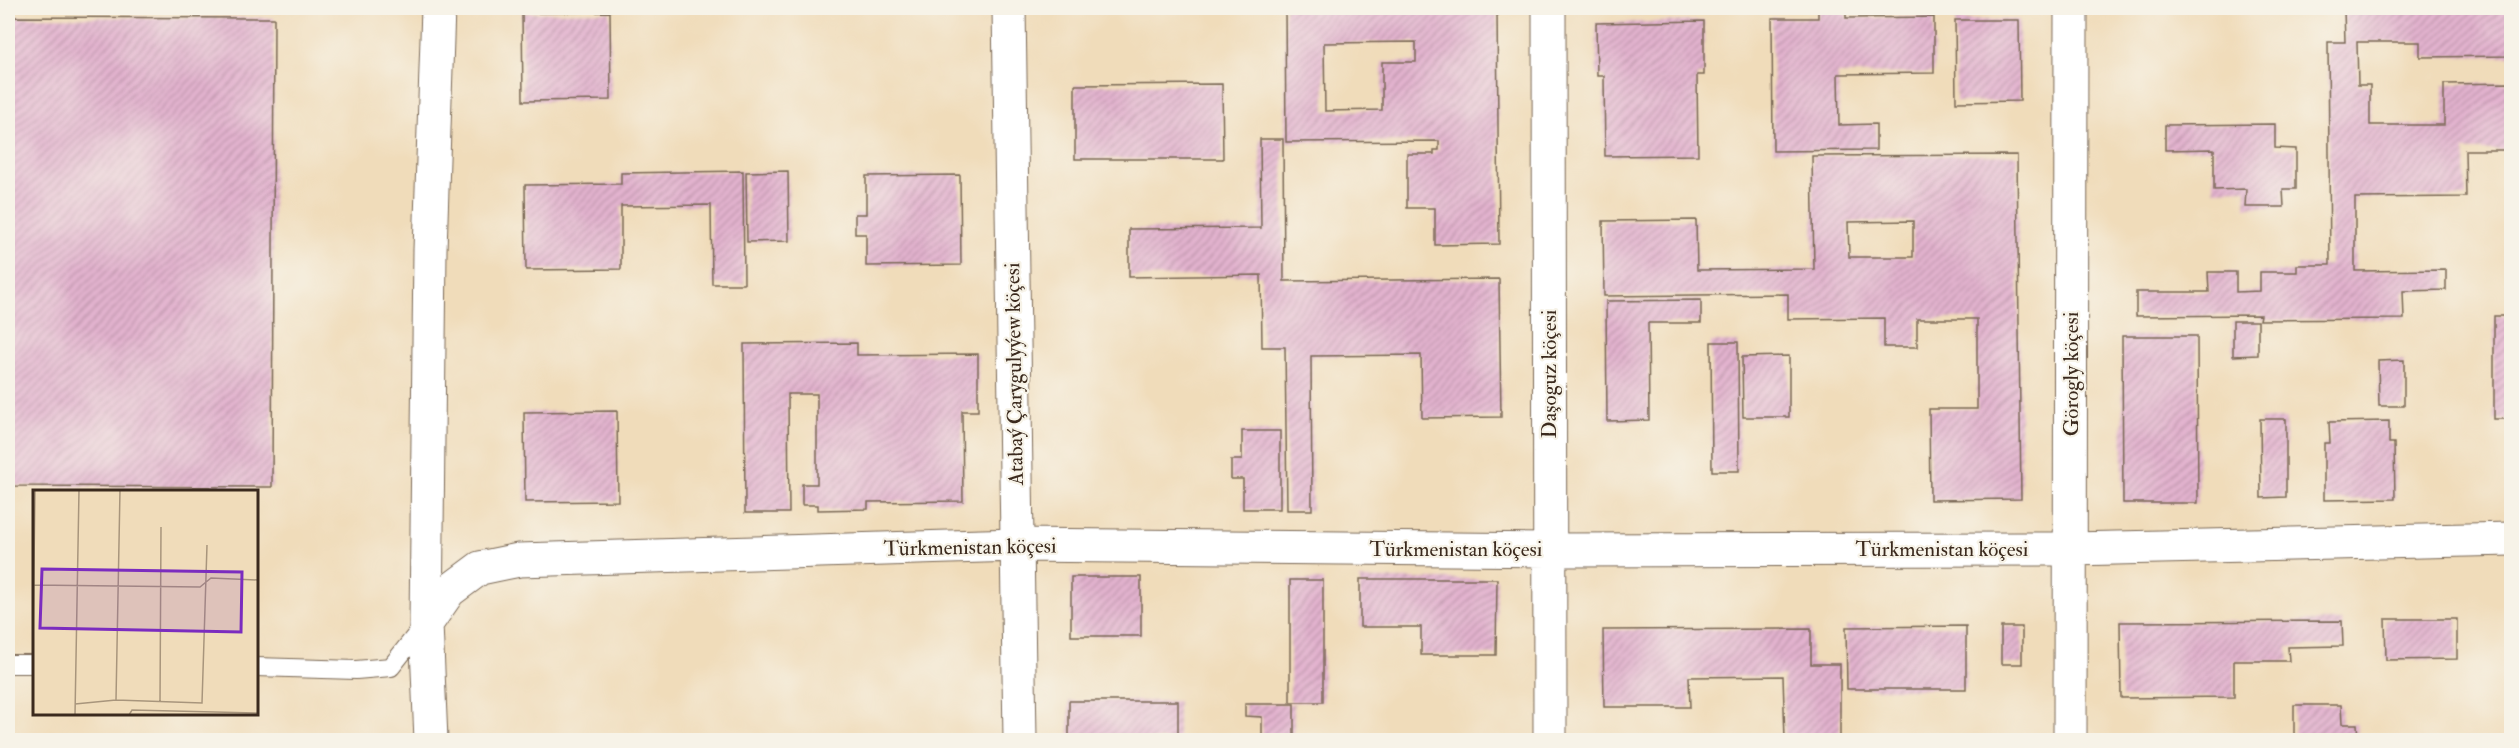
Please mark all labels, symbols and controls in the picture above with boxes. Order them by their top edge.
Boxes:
street label: Atabaý Çarygulyýew köçesi [999,262,1030,487]
street label: Daşoguz köçesi [1536,309,1563,438]
street label: Görogly köçesi [2058,311,2085,436]
inset map [33,490,258,715]
street label: Türkmenistan köçesi [883,532,1057,563]
street label: Türkmenistan köçesi [1370,536,1543,563]
street label: Türkmenistan köçesi [1856,536,2029,563]

